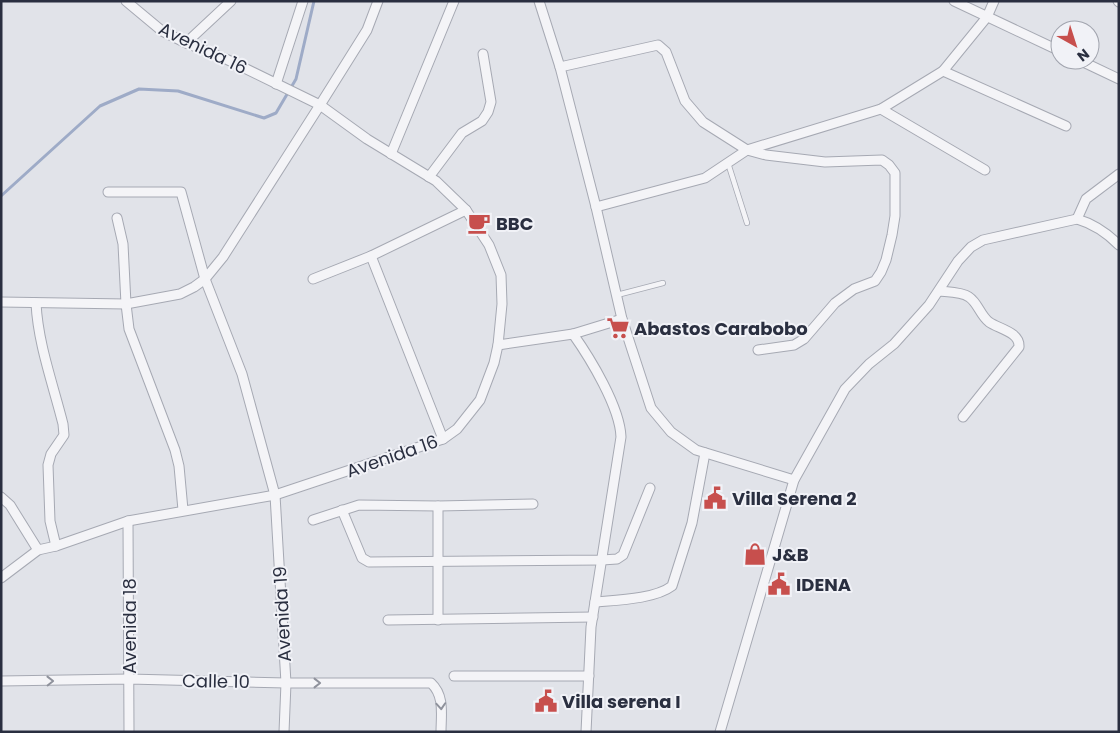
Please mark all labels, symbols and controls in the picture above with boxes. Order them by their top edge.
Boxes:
street label: Avenida 16 [155,16,251,80]
north arrow [1050,20,1100,70]
text: N [1073,44,1094,66]
cafe icon: BBC [466,210,492,236]
place label: BBC [496,211,533,236]
supermarket icon: Abastos Carabobo [605,315,631,341]
place label: Abastos Carabobo [634,316,808,341]
street label: Avenida 16 [343,429,441,483]
public building icon: Villa Serena 2 [702,485,728,511]
place label: Villa Serena 2 [732,486,857,511]
shop icon: J&B [742,541,768,567]
place label: J&B [772,542,809,567]
street label: Avenida 19 [267,566,297,662]
public building icon: IDENA [766,571,792,597]
place label: IDENA [796,572,851,597]
street label: Avenida 18 [117,578,142,674]
street label: Calle 10 [182,668,250,694]
one-way arrow [46,675,54,686]
one-way arrow [314,678,322,688]
public building icon: Villa serena I [533,688,559,714]
place label: Villa serena I [562,689,681,714]
one-way arrow [435,702,446,710]

